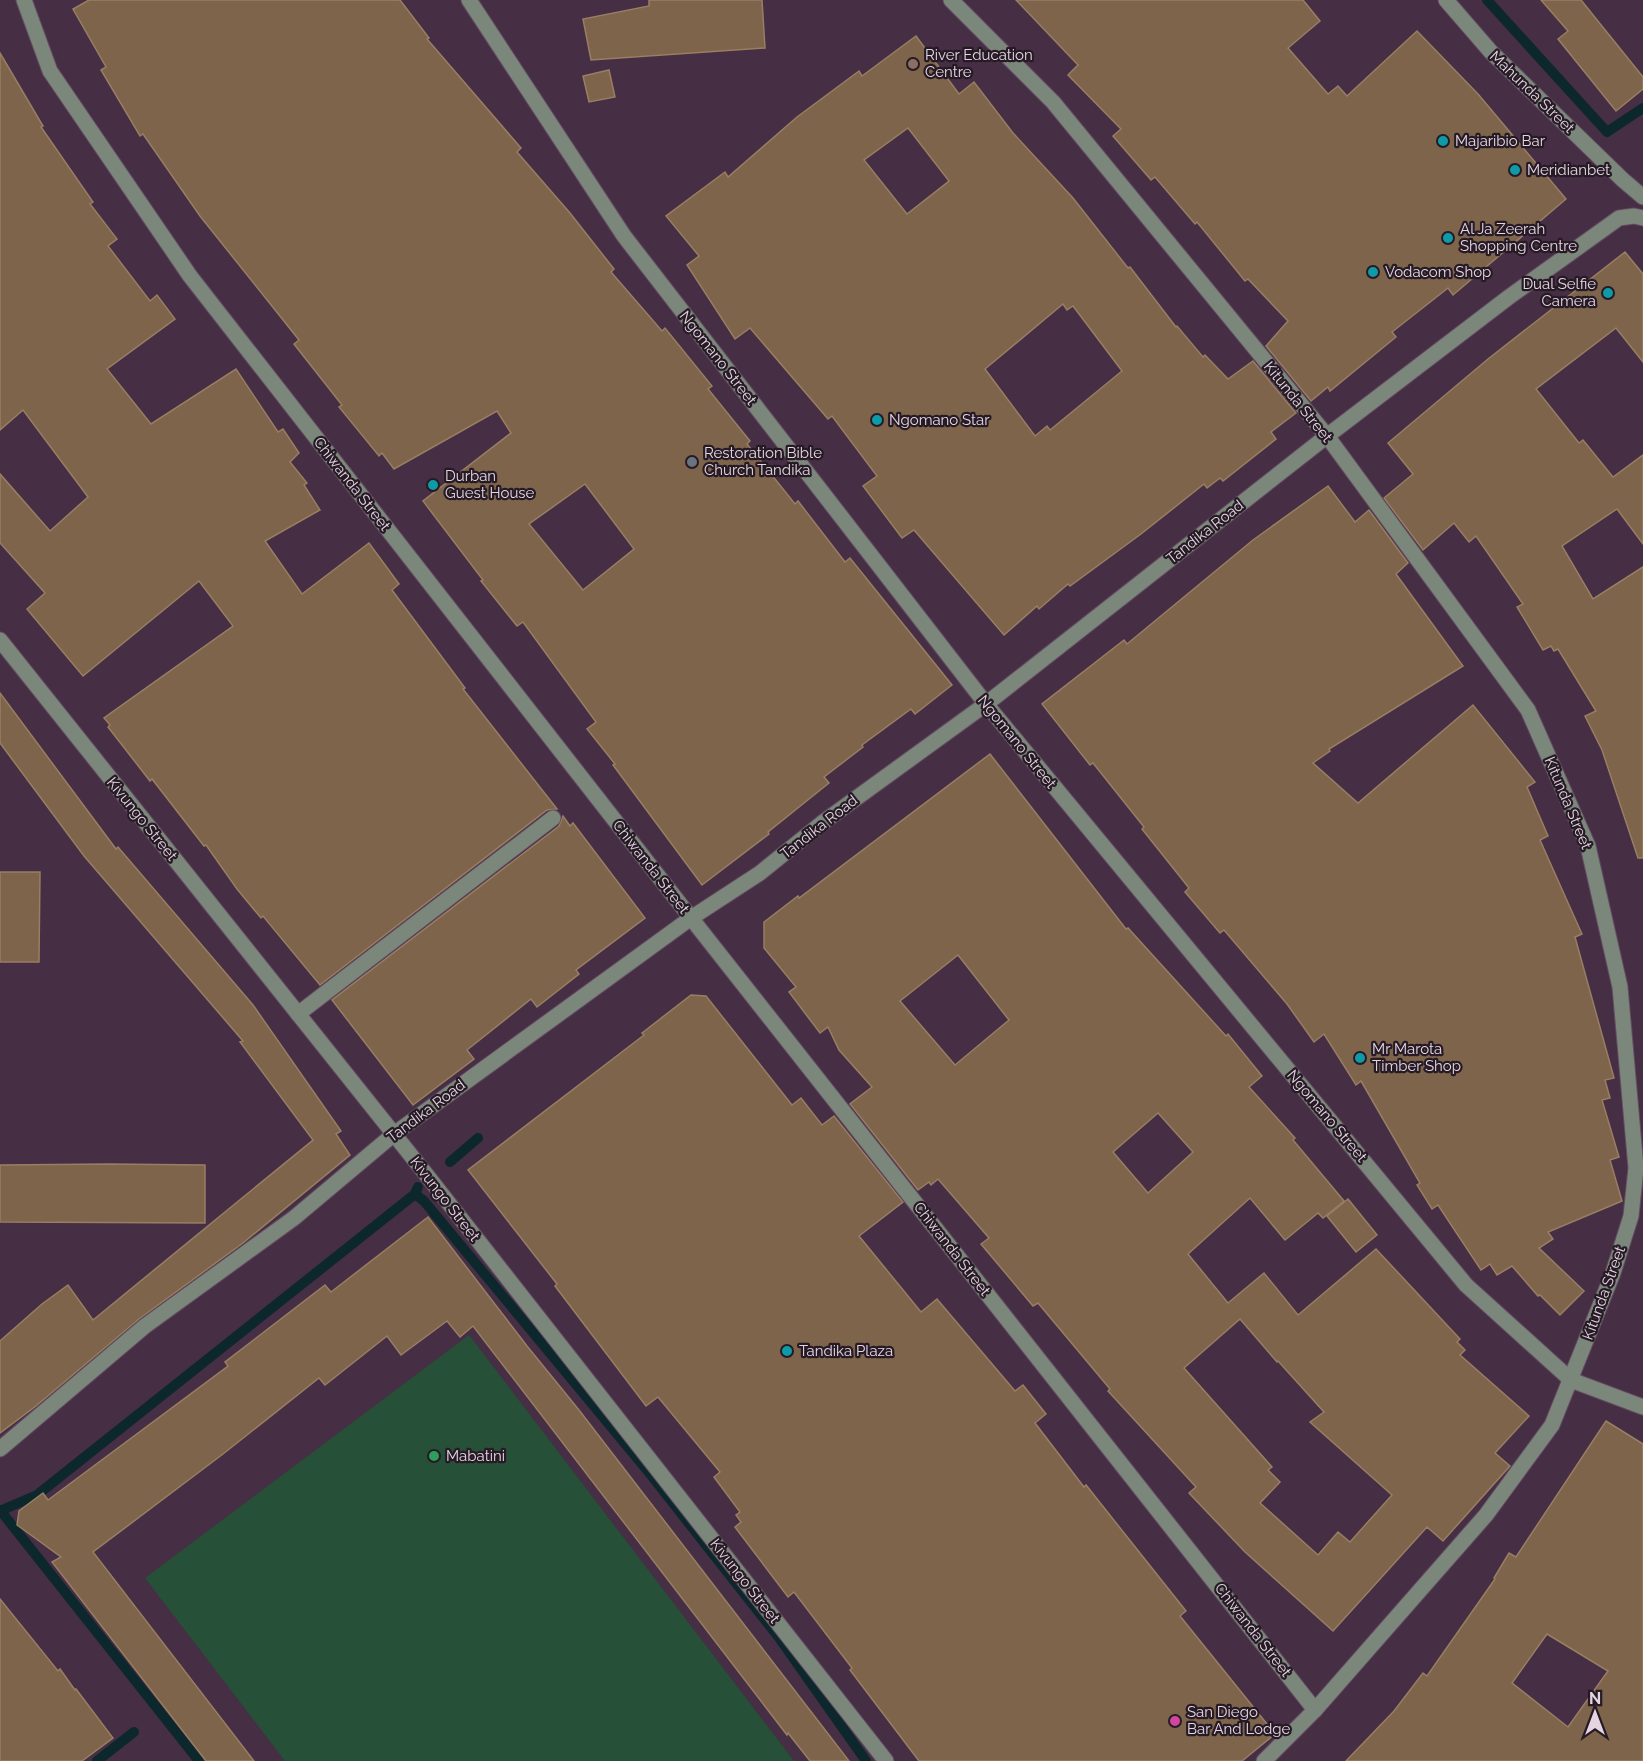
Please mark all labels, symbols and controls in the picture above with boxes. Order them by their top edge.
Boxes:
place label: River Education Centre [925,46,1033,81]
street label: Mahunda Street [1486,47,1578,137]
marker: River Education Centre [906,57,920,71]
place label: Majaribio Bar [1455,132,1546,150]
marker: Majaribio Bar [1436,134,1450,148]
place label: Meridianbet [1527,161,1610,179]
marker: Meridianbet [1508,163,1522,177]
place label: Al Ja Zeerah Shopping Centre [1460,220,1577,255]
marker: Al Ja Zeerah Shopping Centre [1441,231,1455,245]
place label: Vodacom Shop [1385,263,1491,281]
marker: Vodacom Shop [1366,265,1380,279]
place label: Dual Selfie Camera [1522,275,1596,310]
marker: Dual Selfie Camera [1601,286,1615,300]
street label: Ngomano Street [676,307,760,409]
street label: Kitunda Street [1260,358,1336,446]
place label: Ngomano Star [889,411,990,429]
marker: Ngomano Star [870,413,884,427]
street label: Chiwanda Street [310,433,394,535]
place label: Restoration Bible Church Tandika [704,444,822,479]
marker: Restoration Bible Church Tandika [685,455,699,469]
place label: Durban Guest House [445,467,535,502]
marker: Durban Guest House [426,478,440,492]
street label: Tandika Road [1163,496,1247,568]
street label: Ngomano Street [974,692,1060,792]
street label: Kitunda Street [1540,754,1596,852]
street label: Kivungo Street [103,774,181,864]
street label: Tandika Road [777,791,861,863]
street label: Chiwanda Street [609,816,693,918]
place label: Mr Marota Timber Shop [1372,1040,1461,1075]
marker: Mr Marota Timber Shop [1353,1051,1367,1065]
street label: Ngomano Street [1283,1066,1371,1166]
street label: Tandika Road [383,1076,469,1146]
street label: Kivungo Street [406,1153,484,1245]
street label: Chiwanda Street [910,1198,994,1300]
street label: Kitunda Street [1579,1244,1629,1342]
place label: Tandika Plaza [799,1342,893,1360]
marker: Tandika Plaza [780,1344,794,1358]
place label: Mabatini [446,1447,505,1465]
marker: Mabatini [427,1449,441,1463]
street label: Kivungo Street [706,1535,784,1627]
street label: Chiwanda Street [1211,1579,1295,1681]
north arrow [1565,1683,1625,1743]
text: N [1589,1689,1601,1708]
place label: San Diego Bar And Lodge [1187,1703,1291,1738]
marker: San Diego Bar And Lodge [1168,1714,1182,1728]

